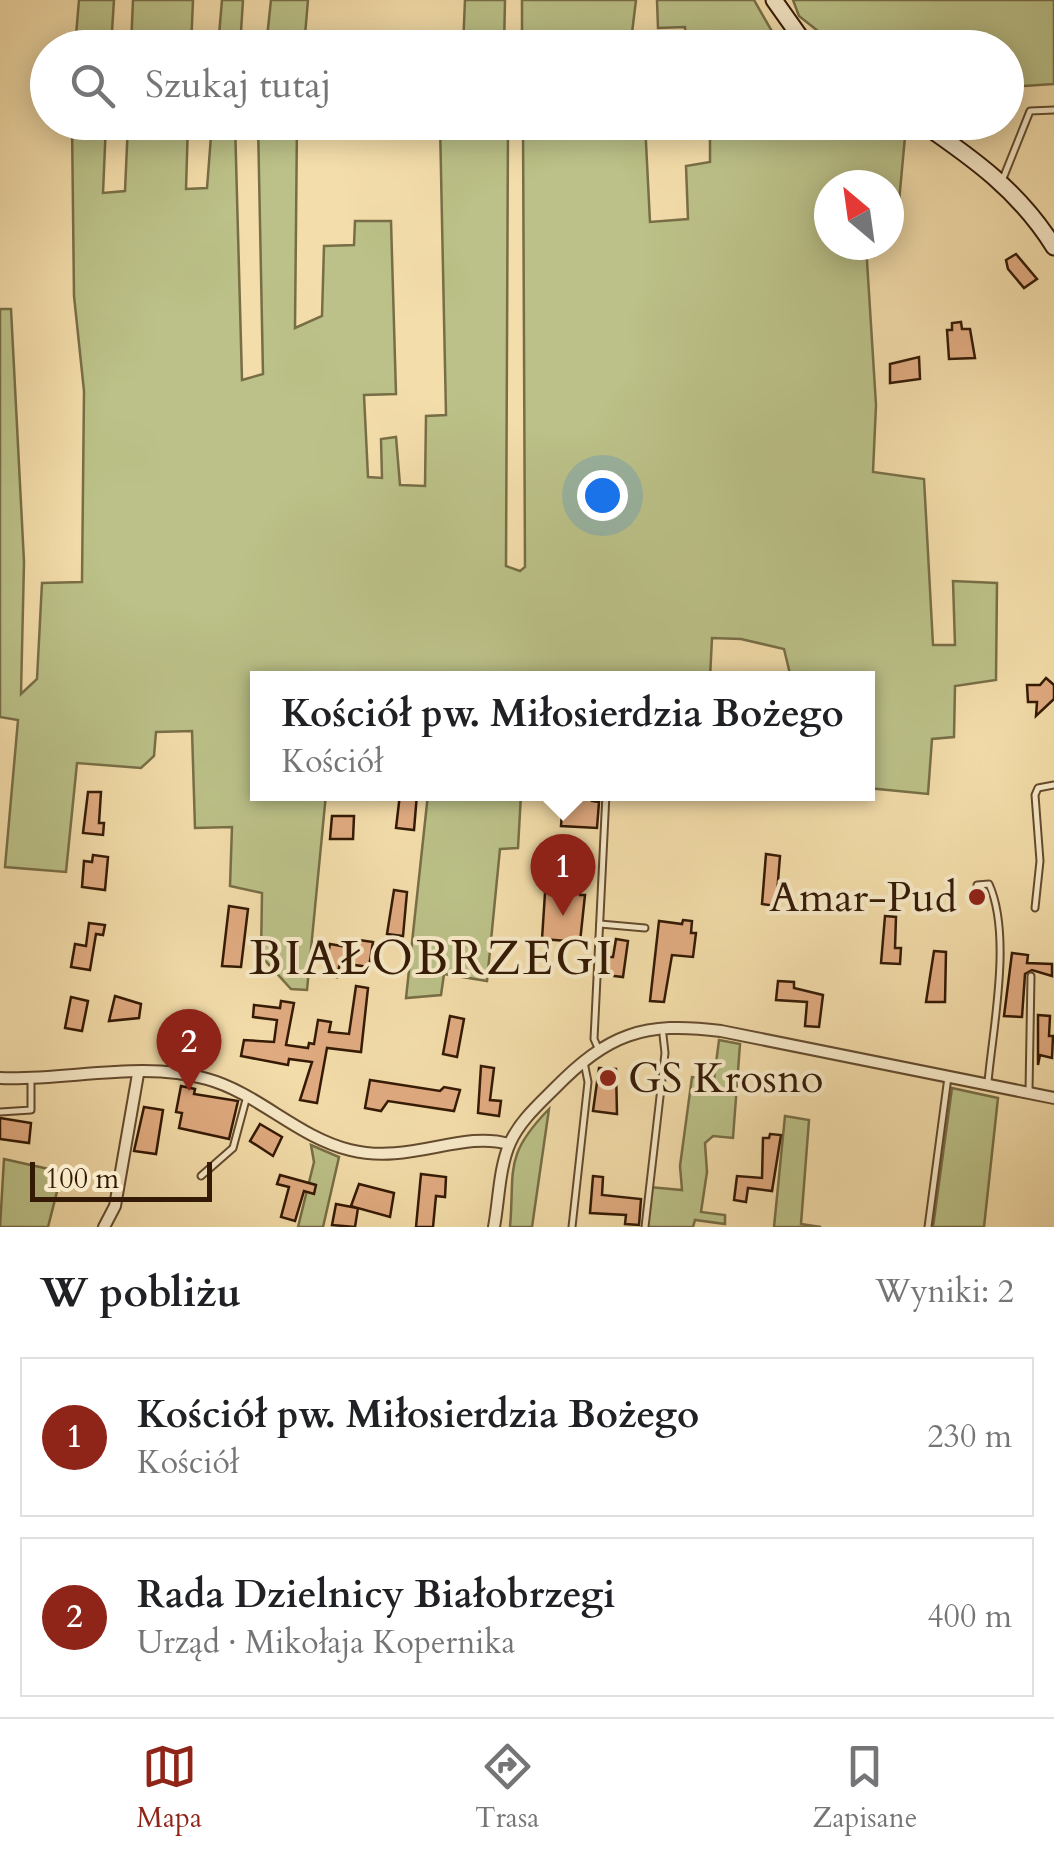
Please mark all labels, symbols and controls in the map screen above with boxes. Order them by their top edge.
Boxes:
search box [30,30,1024,140]
icon: search [65,58,120,113]
text: Szukaj tutaj [145,59,332,111]
north arrow [814,170,904,260]
your location [577,470,628,521]
popup [250,671,875,801]
text: Kościół pw. Miłosierdzia Bożego [281,688,844,740]
text: Kościół [281,740,383,784]
pin: 1 [530,834,596,916]
place label: Amar-Pud [769,869,957,926]
marker: Amar-Pud [966,886,988,908]
district label: BIAŁOBRZEGI [249,926,615,991]
pin: 2 [156,1008,222,1091]
place label: GS Krosno [628,1050,823,1107]
marker: GS Krosno [597,1067,619,1089]
scale bar [30,1157,212,1202]
text: 100 m [45,1160,119,1198]
text: W pobliżu [40,1264,241,1321]
text: Wyniki: 2 [875,1270,1014,1314]
text: Kościół pw. Miłosierdzia Bożego [137,1389,699,1441]
text: 1 [66,1415,83,1459]
text: 230 m [927,1415,1012,1459]
text: Kościół [137,1441,239,1485]
text: Rada Dzielnicy Białobrzegi [137,1569,615,1621]
text: 2 [66,1595,83,1639]
text: 400 m [927,1595,1012,1639]
text: Urząd · Mikołaja Kopernika [137,1621,515,1665]
tab: Mapa [137,1739,202,1837]
tab: Trasa [475,1739,539,1837]
tab: Zapisane [812,1739,917,1837]

